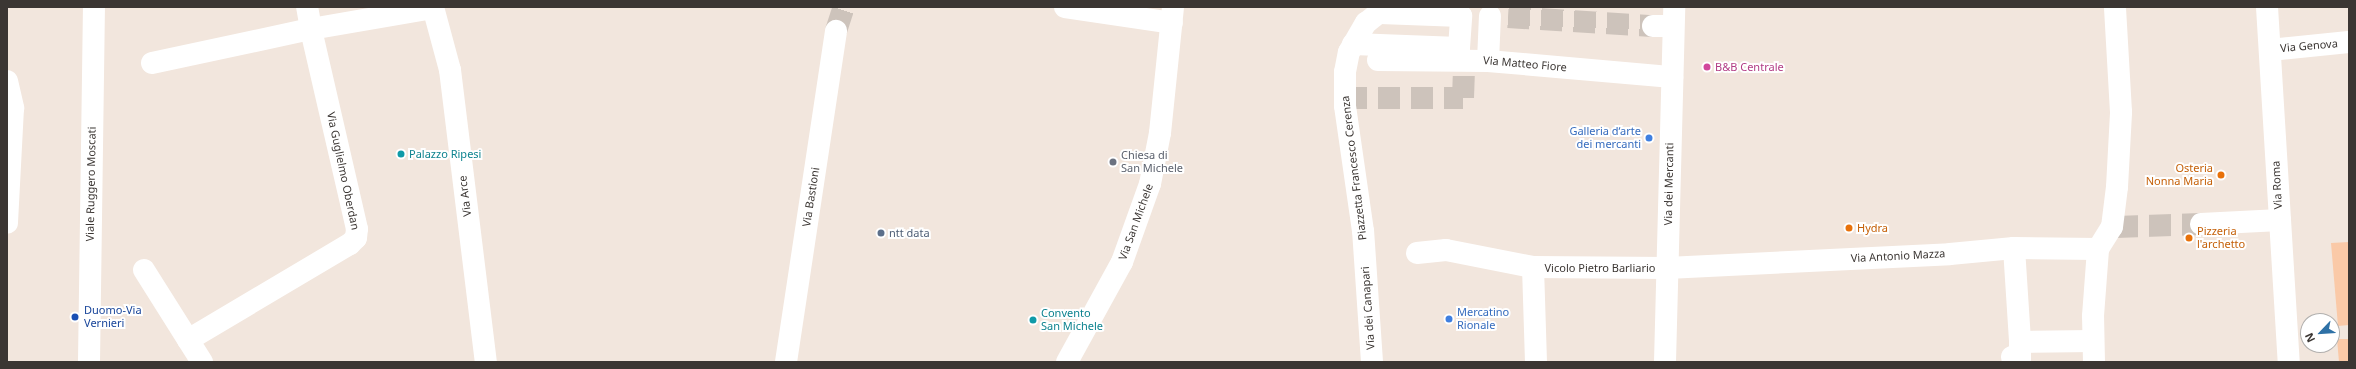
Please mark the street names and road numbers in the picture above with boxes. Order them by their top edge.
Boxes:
street label: Via Genova [2280,37,2338,55]
street label: Via Matteo Fiore [1483,54,1567,74]
street label: Piazzetta Francesco Cerenza [1339,95,1369,241]
street label: Via Guglielmo Oberdan [324,111,362,231]
street label: Viale Ruggero Moscati [83,126,99,242]
street label: Via dei Mercanti [1662,143,1676,225]
street label: Via Roma [2269,160,2285,210]
street label: Via Bastioni [800,166,822,228]
street label: Via Arce [456,175,474,217]
street label: Via San Michele [1116,182,1156,262]
street label: Via Antonio Mazza [1850,247,1946,265]
street label: Vicolo Pietro Barliario [1545,261,1655,275]
street label: Via dei Canapari [1359,266,1377,350]

